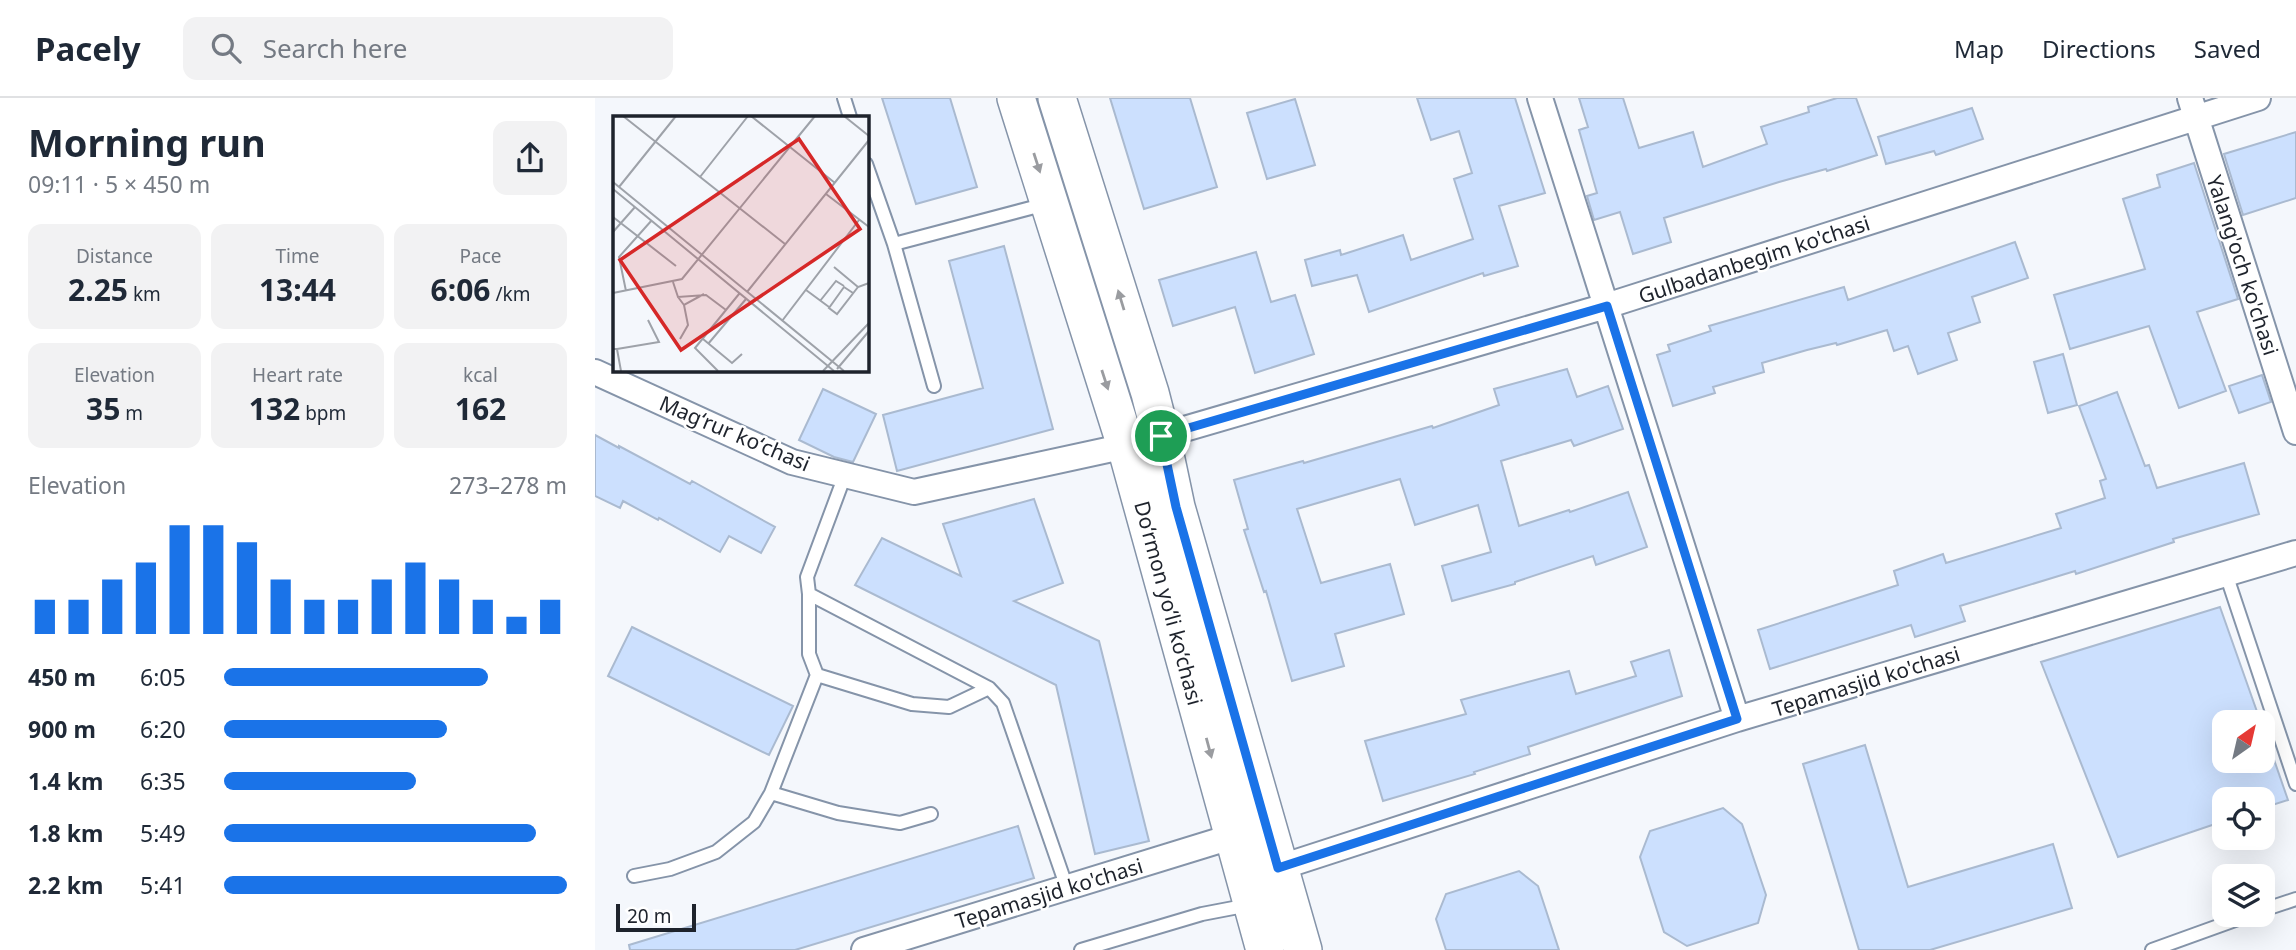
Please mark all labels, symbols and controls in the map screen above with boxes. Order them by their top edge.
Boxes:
search box [183,17,673,80]
text: Pacely [35,26,141,71]
icon: search [207,29,245,67]
text: Search here [263,30,407,66]
text: Map [1954,32,2004,65]
text: Directions [2042,32,2156,65]
text: Saved [2194,32,2261,65]
text: Morning run [28,116,266,168]
inset map [613,116,868,371]
button: share [493,121,567,195]
one-way arrow [1032,153,1043,174]
text: 09:11 · 5 × 450 m [28,168,210,200]
street label: Yalang'och ko'chasi [2201,171,2285,359]
street label: Gulbadanbegim ko'chasi [1635,208,1873,310]
text: Distance [76,243,153,269]
text: Time [276,243,319,269]
text: Pace [460,243,502,269]
text: 2.25 [68,269,128,310]
text: 13:44 [259,269,336,310]
text: 6:06 [431,269,491,310]
text: km [128,281,161,307]
text: /km [491,281,530,307]
one-way arrow [1115,290,1125,311]
text: Elevation [74,362,155,388]
text: Heart rate [252,362,343,388]
text: kcal [463,362,498,388]
one-way arrow [1100,370,1111,391]
text: 35 [86,388,120,429]
text: 132 [249,388,300,429]
text: 162 [455,388,506,429]
street label: Magʻrur koʻchasi [655,389,815,477]
text: m [120,400,143,426]
text: bpm [300,400,346,426]
pin [1131,406,1191,466]
icon: arrive [1142,417,1180,455]
text: Elevation [28,469,126,501]
text: 273–278 m [449,469,567,501]
street label: Do‘rmon yo‘li ko‘chasi [1128,498,1210,708]
street label: Tepamasjid ko'chasi [1769,639,1963,723]
text: 450 m [28,661,96,693]
text: 6:05 [140,661,186,693]
north arrow [2212,710,2275,774]
map controls [2212,710,2275,927]
text: 900 m [28,713,96,745]
text: 6:20 [140,713,186,745]
one-way arrow [1204,737,1215,759]
text: 1.4 km [28,765,103,797]
text: 6:35 [140,765,186,797]
button: locate [2212,787,2275,850]
text: 1.8 km [28,817,103,849]
text: 5:49 [140,817,186,849]
street label: Tepamasjid ko'chasi [952,851,1146,935]
button: layers [2212,864,2275,927]
text: 2.2 km [28,869,103,901]
text: 5:41 [140,869,186,901]
scale bar [616,901,697,933]
text: 20 m [627,903,671,929]

